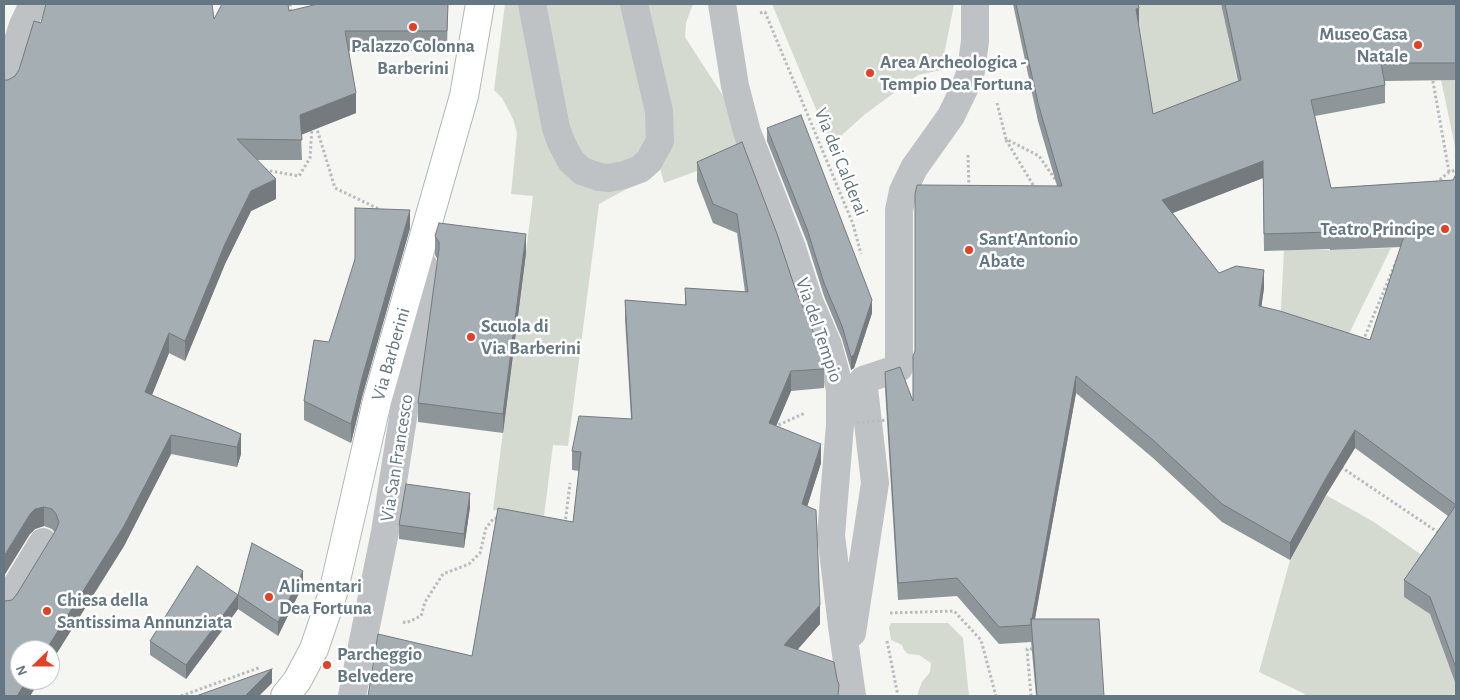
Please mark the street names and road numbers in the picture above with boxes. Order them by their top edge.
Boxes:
street label: Via dei Calderai [809,104,873,220]
street label: Via del Tempio [790,275,848,385]
street label: Via Barberini [367,305,415,403]
street label: Via San Francesco [376,393,418,523]

